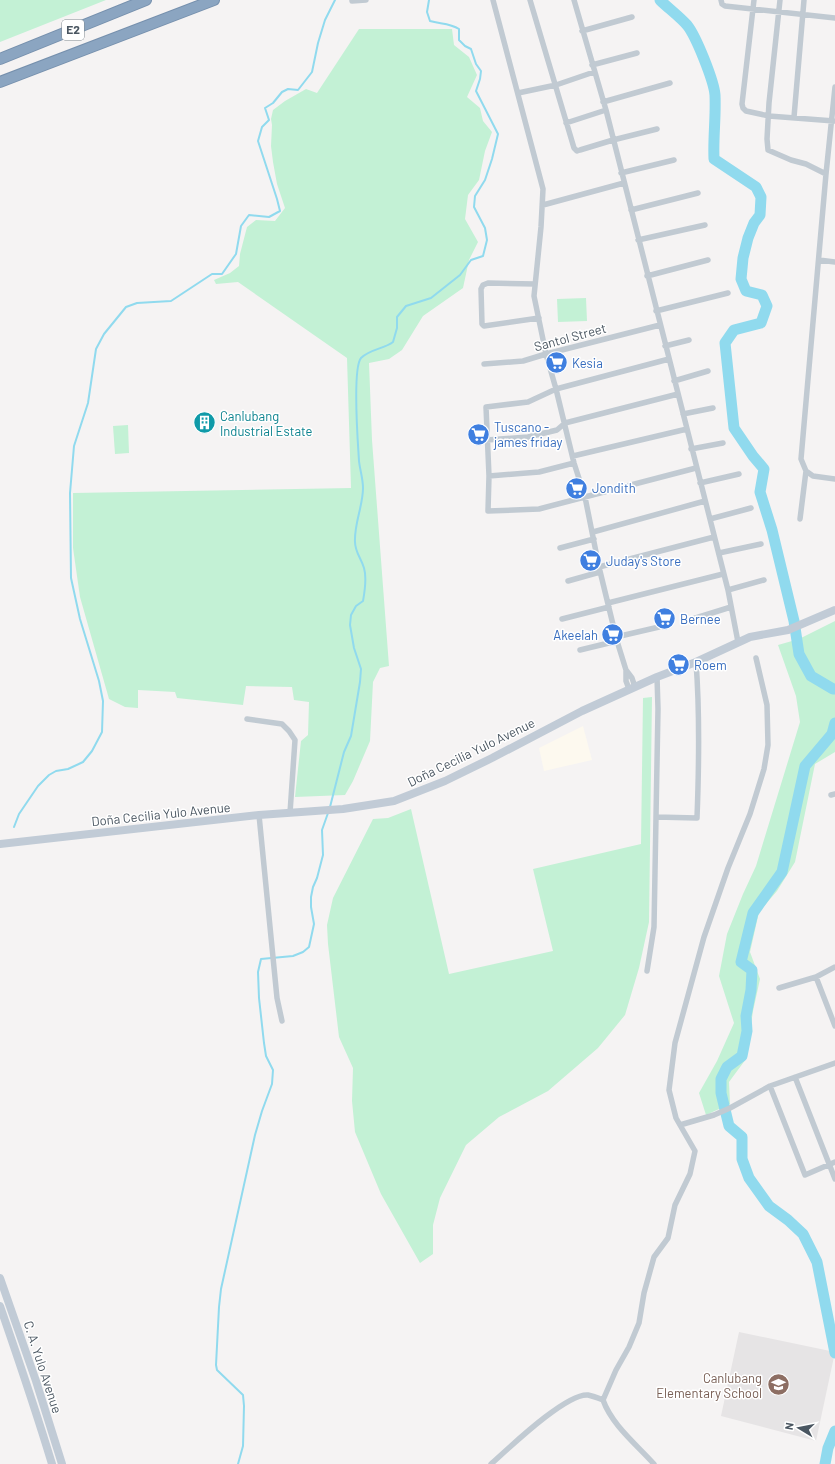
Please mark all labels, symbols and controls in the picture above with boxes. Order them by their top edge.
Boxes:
road number: E2 [62,20,84,40]
street label: Santol Street [532,320,608,354]
supermarket icon: Kesia [544,350,570,376]
place label: Kesia [572,355,603,371]
place label: Canlubang Industrial Estate [220,408,313,439]
building icon: Canlubang Industrial Estate [191,410,217,436]
place label: Tuscano - james friday [493,419,562,450]
supermarket icon: Tuscano - james friday [466,421,492,447]
supermarket icon: Jondith [564,475,590,501]
place label: Jondith [592,480,636,496]
supermarket icon: Juday's Store [577,548,603,574]
place label: Juday's Store [606,553,681,569]
supermarket icon: Bernee [651,606,677,632]
place label: Bernee [680,611,721,627]
supermarket icon: Akeelah [600,622,626,648]
place label: Akeelah [553,627,598,643]
supermarket icon: Roem [665,652,691,678]
place label: Roem [694,657,727,673]
street label: Doña Cecilia Yulo Avenue [405,714,537,790]
street label: Doña Cecilia Yulo Avenue [91,799,231,829]
street label: C. A. Yulo Avenue [21,1319,65,1415]
place label: Canlubang Elementary School [656,1370,762,1401]
school or university icon: Canlubang Elementary School [765,1372,791,1398]
north arrow [779,1408,819,1448]
text: N [782,1421,796,1431]

